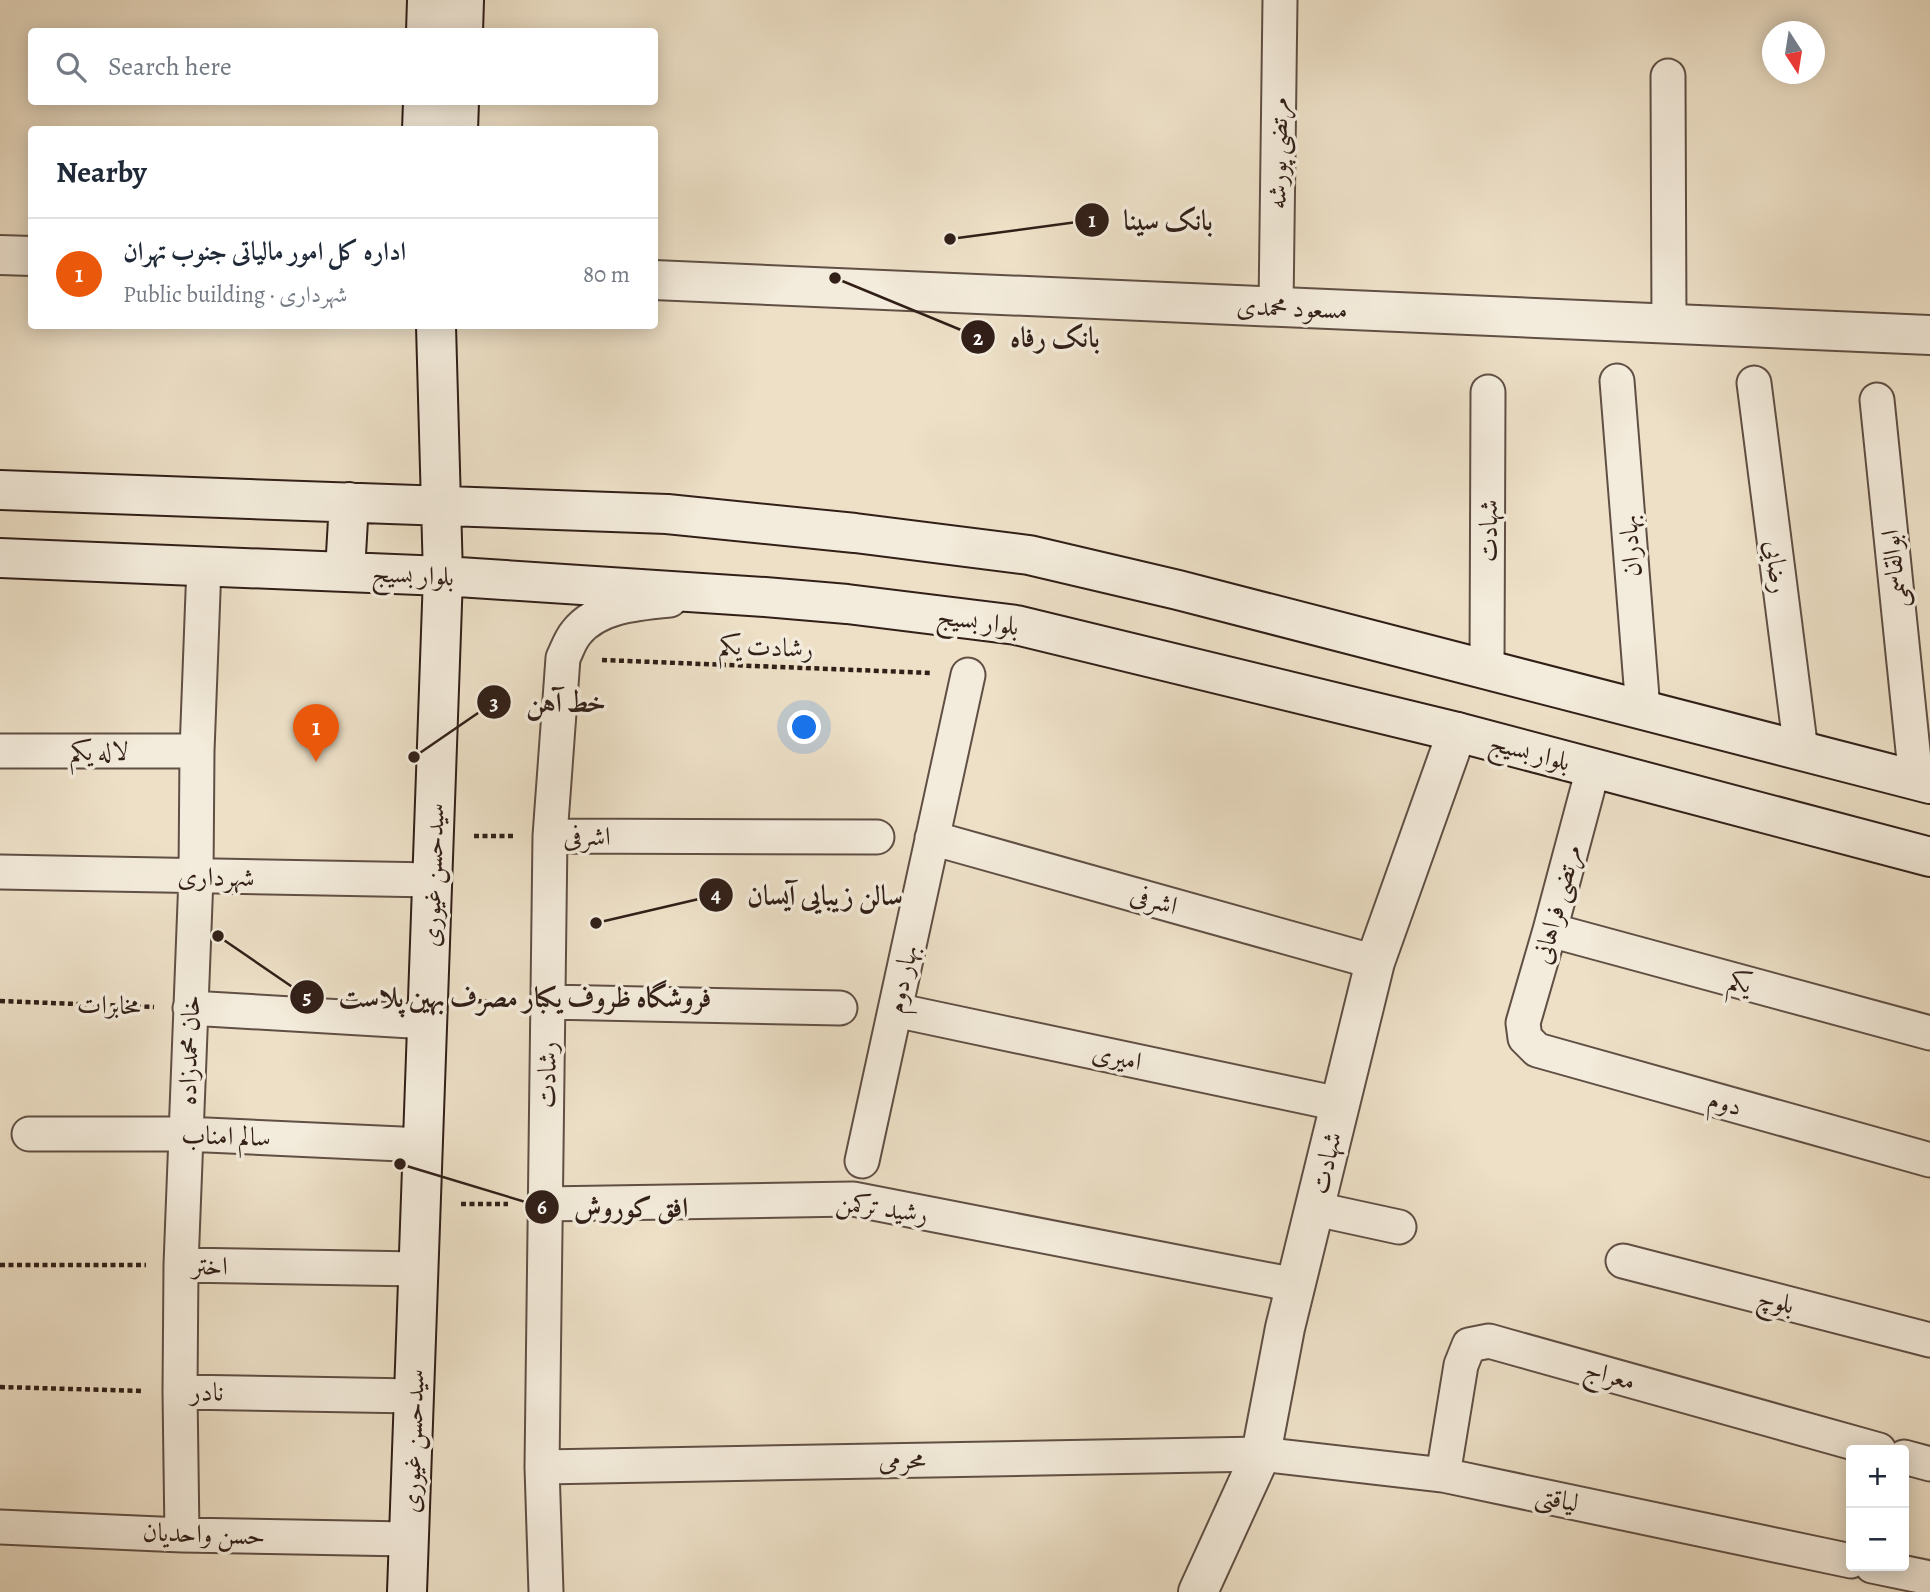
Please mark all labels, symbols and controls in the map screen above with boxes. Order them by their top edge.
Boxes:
north arrow [1762,21,1825,84]
search box [28,28,658,105]
icon: search [52,48,90,86]
text: Search here [108,49,232,84]
street label: مرتضی پورشه [1260,96,1297,210]
text: Nearby [56,152,147,192]
callout: بانک سینا [1075,195,1227,244]
text: بانک سینا [1123,202,1213,240]
text: 1 [1088,206,1096,234]
text: اداره کل امور مالیاتی جنوب تهران [123,234,406,269]
text: 1 [75,259,83,290]
text: 80 m [583,259,630,290]
text: Public building · شهرداری [123,279,348,310]
street label: مسعود محمدی [1236,289,1348,327]
callout: بانک رفاه [961,313,1114,362]
text: بانک رفاه [1010,319,1100,357]
text: 2 [973,324,983,352]
street label: شهادت [1471,500,1506,562]
street label: بهادران [1610,514,1650,578]
street label: ابوالقاسمی [1872,528,1916,610]
street label: رضایی [1756,538,1798,596]
street label: بلوار بسیج [371,555,455,601]
street label: بلوار بسیج [934,598,1021,650]
street label: رشادت یکم [718,628,814,673]
callout: خط آهن [477,678,620,727]
text: خط آهن [526,684,606,722]
text: 3 [489,689,499,717]
pin: 1 [293,704,339,762]
your location [787,710,821,744]
street label: بلوار بسیج [1484,724,1574,785]
street label: لاله یکم [70,734,128,776]
street label: سیدحسن غیوری [413,802,453,948]
street label: اشرفی [563,819,611,854]
street label: مرتضی فراهانی [1524,840,1591,968]
street label: شهرداری [177,859,255,895]
callout: سالن زیبایی آیسان [698,870,917,919]
text: سالن زیبایی آیسان [747,877,903,915]
street label: اشرفی [1126,877,1182,923]
text: 4 [711,881,721,909]
street label: بهار دوم [878,942,931,1017]
street label: یکم [1723,962,1758,1009]
callout: فروشگاه ظروف یکبار مصرف بهین پلاست [290,973,725,1022]
text: فروشگاه ظروف یکبار مصرف بهین پلاست [339,979,711,1018]
text: 5 [303,983,312,1011]
street label: مخابرات [77,986,142,1024]
street label: خان محمدزاده [170,994,208,1106]
street label: امیری [1089,1035,1145,1079]
street label: رشادت [529,1041,565,1109]
street label: دوم [1703,1082,1746,1129]
street label: سالم امناب [181,1117,271,1160]
street label: شهادت [1302,1129,1350,1197]
callout: افق کوروش [525,1183,702,1232]
street label: رشید ترکمن [834,1184,930,1232]
text: افق کوروش [574,1189,688,1227]
text: 6 [537,1193,547,1221]
street label: اختر [189,1248,228,1284]
street label: بلوچ [1752,1280,1798,1328]
street label: معراج [1579,1351,1640,1405]
street label: سیدحسن غیوری [393,1368,433,1514]
street label: نادر [187,1374,224,1410]
street label: محرمی [878,1442,926,1478]
map controls [1846,1445,1909,1571]
button: + [1846,1445,1909,1508]
street label: لیاقتی [1532,1477,1582,1522]
button: − [1846,1508,1909,1571]
street label: حسن واحدیان [142,1514,266,1554]

